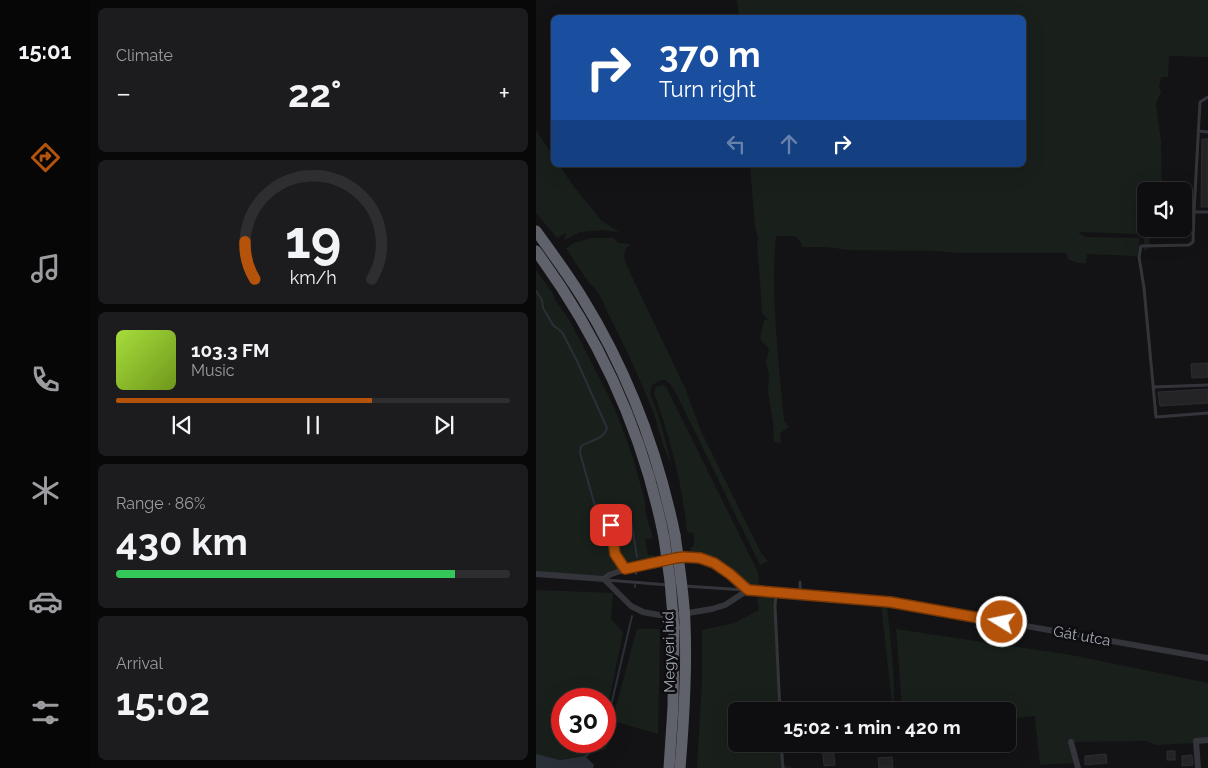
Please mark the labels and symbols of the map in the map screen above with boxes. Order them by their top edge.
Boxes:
pin [590,504,632,546]
position arrow [975,595,1027,647]
street label: Megyeri híd [659,611,679,693]
street label: Gát utca [1052,622,1112,650]
speed limit sign: 30 [551,688,616,753]

